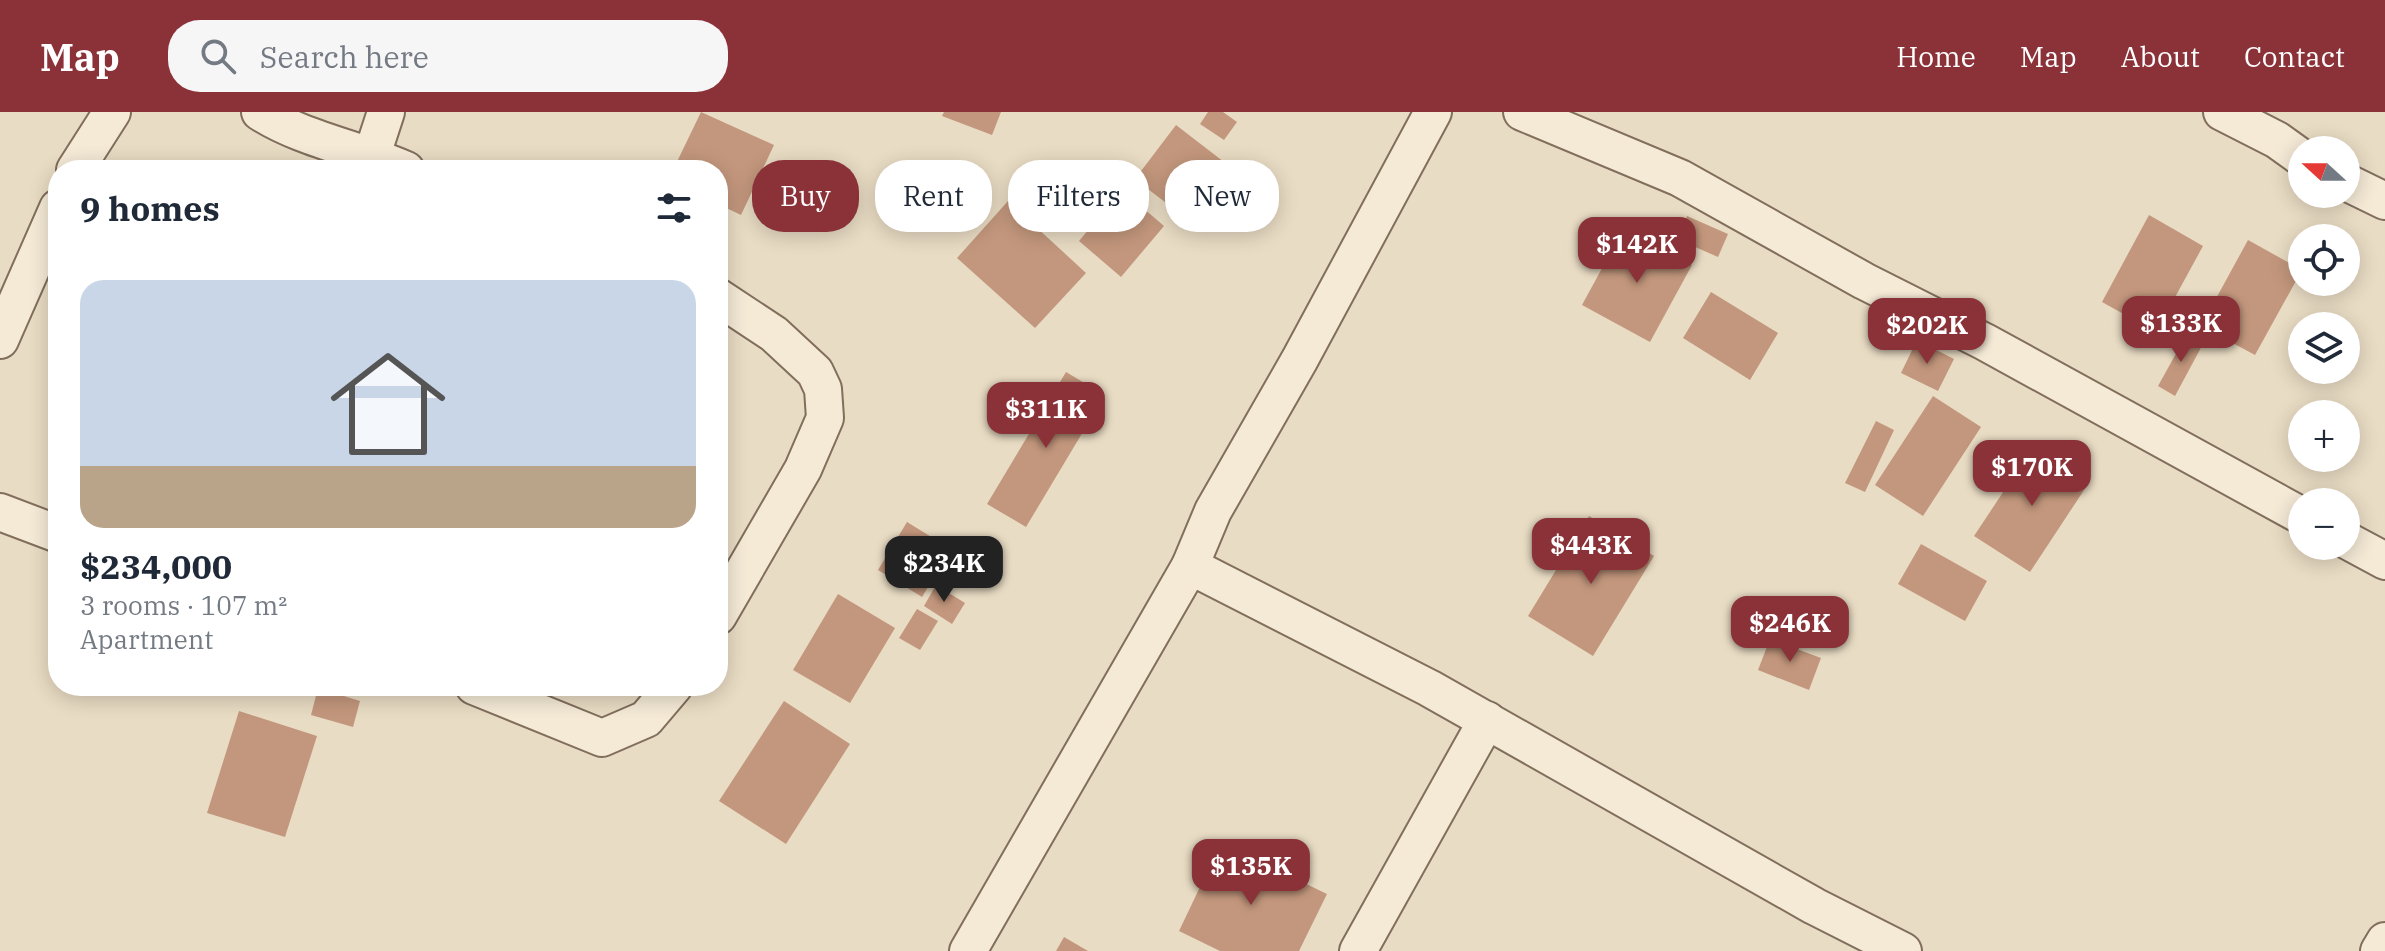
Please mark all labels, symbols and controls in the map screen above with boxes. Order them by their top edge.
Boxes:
search box [168,20,728,92]
text: Map [40,32,120,81]
icon: search [196,34,240,78]
text: Search here [260,37,429,76]
text: Home [1896,38,1976,75]
text: Map [2020,38,2077,75]
text: About [2121,38,2200,75]
text: Contact [2244,38,2345,75]
north arrow [2288,136,2360,208]
map controls [2288,136,2360,560]
chip: Buy [752,160,859,232]
chip: Rent [875,160,992,232]
chip: Filters [1008,160,1149,232]
chip: New [1165,160,1279,232]
text: 9 homes [80,186,220,230]
icon: filters [652,186,696,230]
pin: $142K [1581,217,1693,285]
button: locate [2288,224,2360,296]
text: $142K [1596,226,1678,260]
pin: $133K [2125,296,2237,364]
pin: $202K [1871,298,1983,366]
text: $133K [2140,305,2222,339]
text: $202K [1886,307,1968,341]
button: layers [2288,312,2360,384]
icon: home [316,332,460,476]
pin: $311K [990,382,1102,450]
text: $311K [1005,391,1087,425]
button: + [2288,400,2360,472]
pin: $170K [1976,440,2088,508]
text: $170K [1991,449,2073,483]
button: − [2288,488,2360,560]
pin: $443K [1535,518,1647,586]
text: $443K [1550,527,1632,561]
pin: $234K [888,536,1000,604]
text: $234,000 [80,544,232,588]
text: $234K [903,545,985,579]
text: 3 rooms · 107 m² [80,588,287,622]
pin: $246K [1734,596,1846,664]
text: $246K [1749,605,1831,639]
text: Apartment [80,622,213,656]
pin: $135K [1195,839,1307,907]
text: $135K [1210,848,1292,882]

